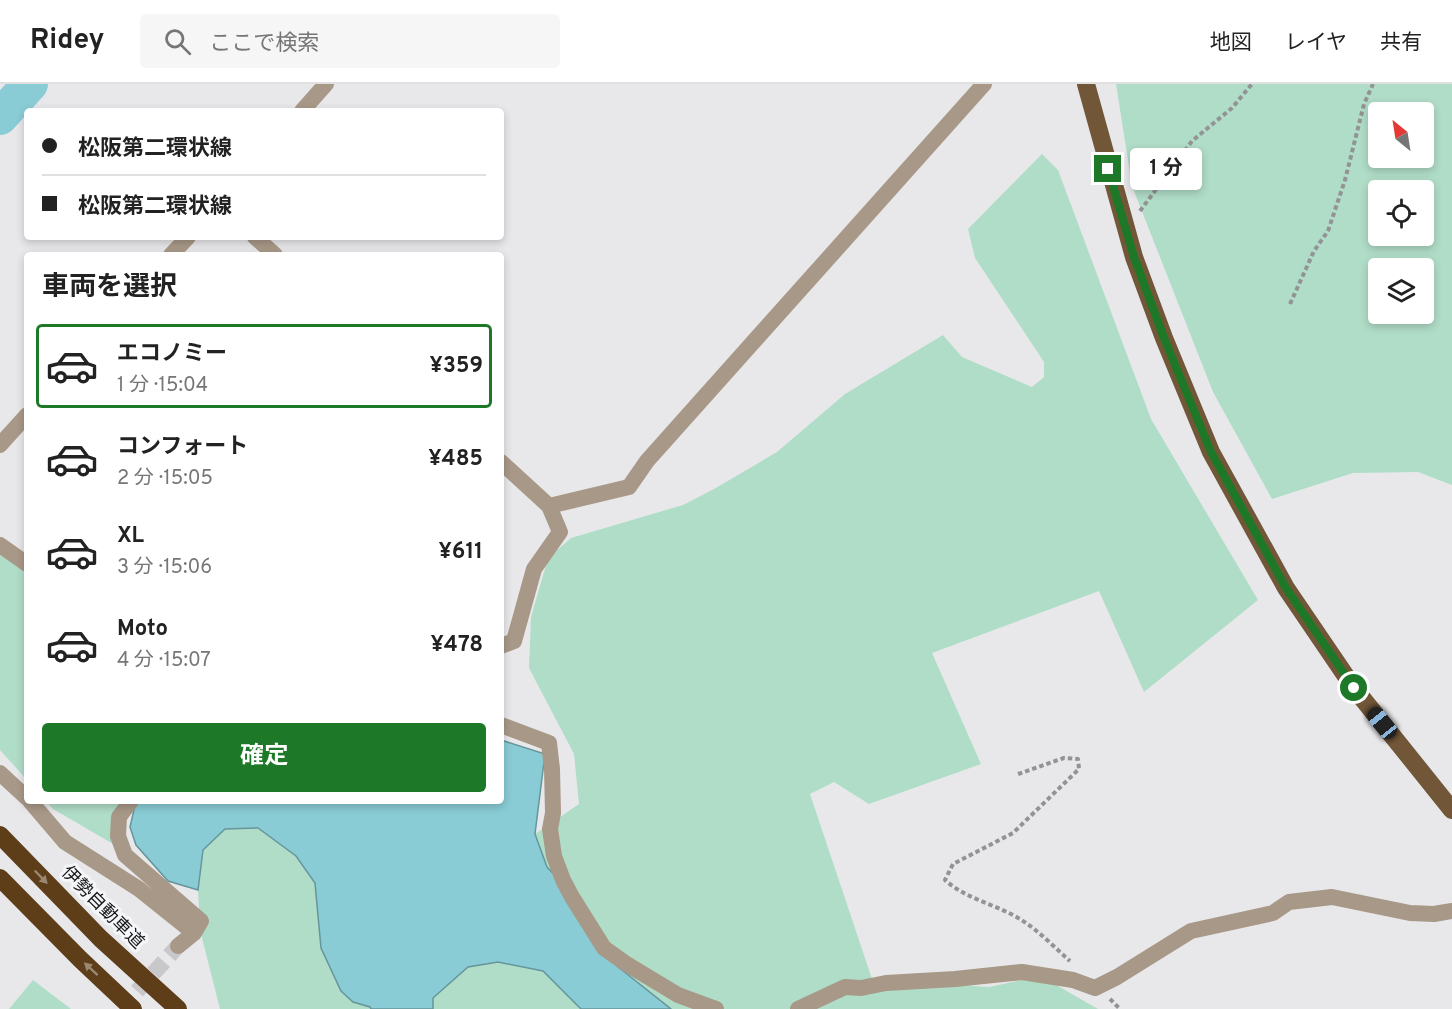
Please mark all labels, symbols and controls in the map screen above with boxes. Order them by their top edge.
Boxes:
search box [140,14,560,68]
text: Ridey [30,23,104,59]
icon: search [161,25,194,58]
text: 地図 [1210,30,1252,57]
text: レイヤ [1285,30,1347,57]
text: 共有 [1380,30,1422,57]
text: ここで検索 [209,31,319,58]
north arrow [1368,102,1434,168]
map controls [1368,102,1434,324]
text: 松阪第二環状線 [78,136,232,163]
callout: 1 分 [1129,148,1201,190]
route end [1094,155,1121,182]
text: 1 分 [1150,156,1183,182]
button: locate [1368,180,1434,246]
text: 松阪第二環状線 [78,194,232,221]
button: layers [1368,258,1434,324]
text: 車両を選択 [42,271,177,305]
icon: car [45,339,99,393]
text: エコノミー [117,341,227,368]
text: ¥359 [429,353,483,380]
text: 1 分 · 15:04 [117,373,208,399]
icon: car [45,432,99,486]
text: コンフォート [117,434,248,461]
text: ¥485 [428,446,483,473]
text: 2 分 · 15:05 [117,466,213,492]
text: XL [117,523,144,550]
icon: car [45,525,99,579]
text: ¥611 [439,539,483,566]
text: 3 分 · 15:06 [117,555,212,581]
text: Moto [117,616,168,643]
icon: car [45,618,99,672]
text: ¥478 [431,632,483,659]
text: 4 分 · 15:07 [117,648,211,674]
route start [1340,674,1367,701]
car [1364,703,1400,743]
button: 確定 [42,723,486,792]
street label: 伊勢自動車道 [56,862,148,954]
one-way arrow [33,869,47,883]
one-way arrow [83,962,98,976]

